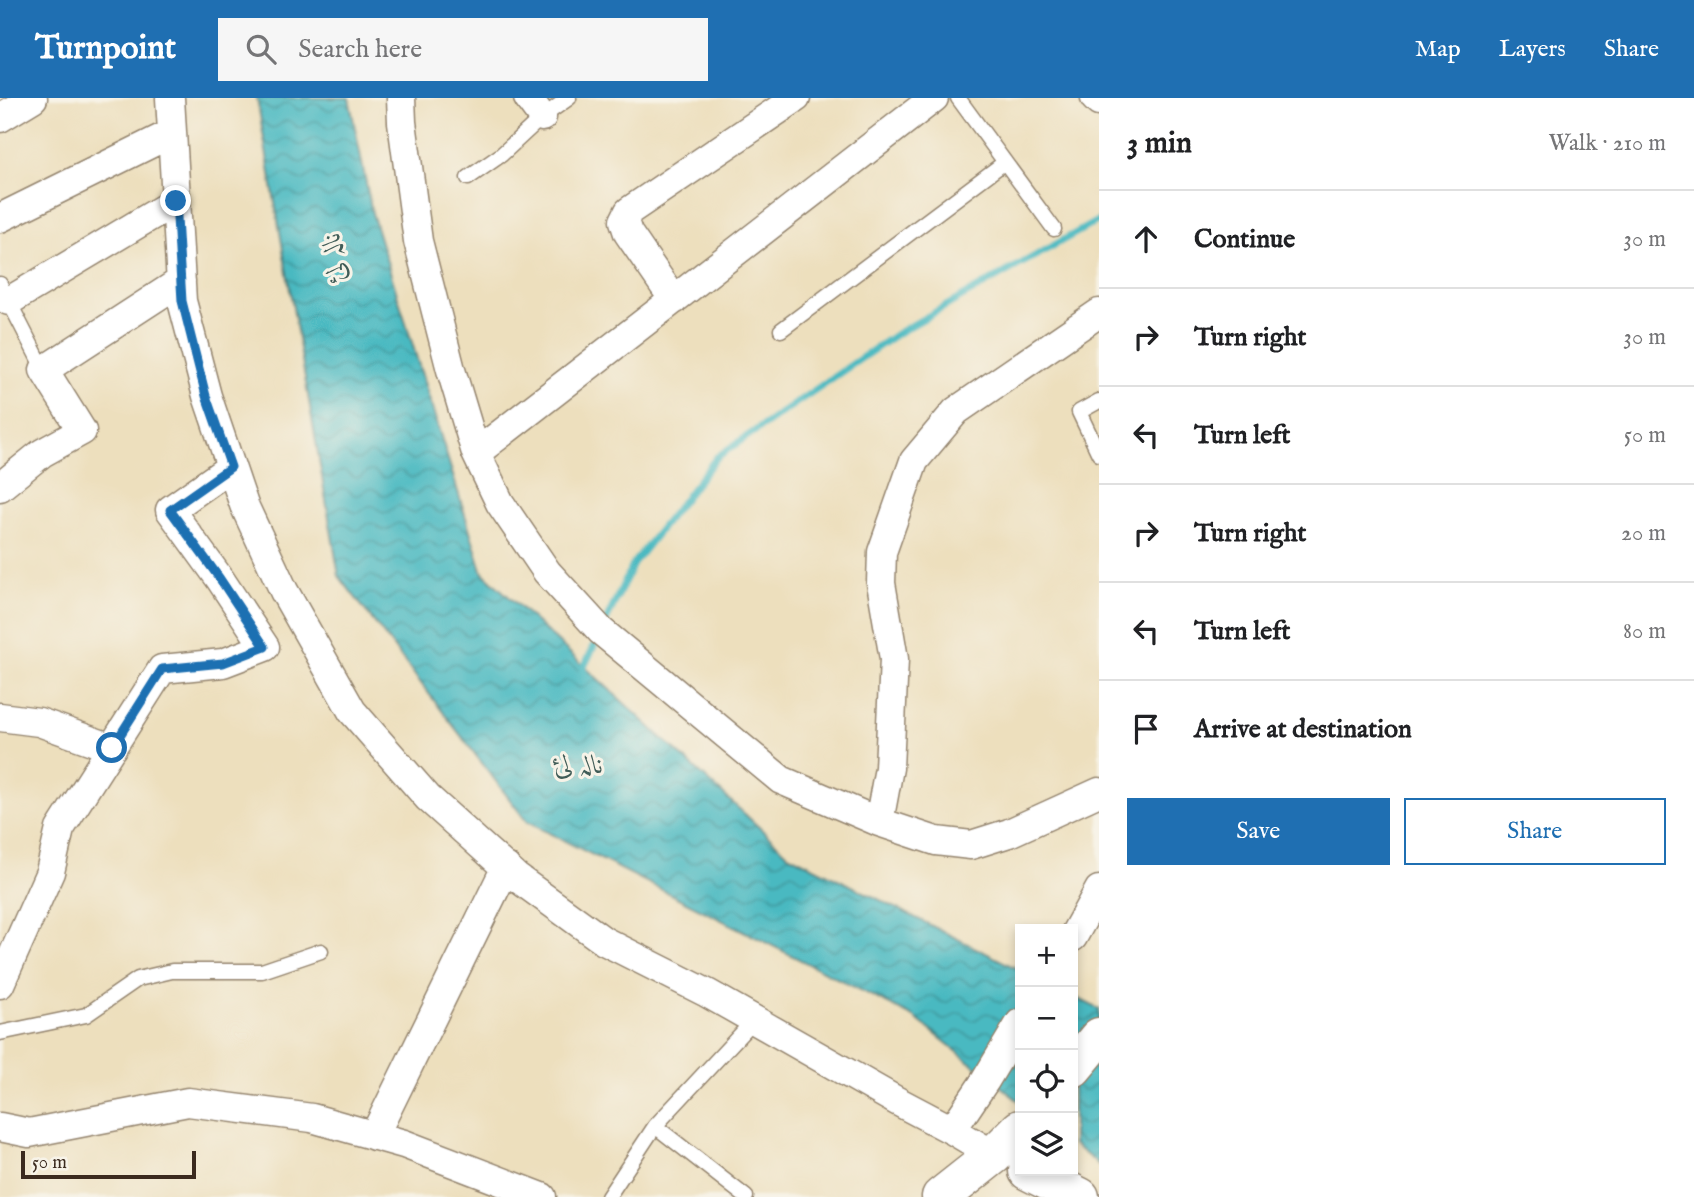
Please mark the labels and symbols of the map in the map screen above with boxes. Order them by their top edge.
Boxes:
route end [160,185,191,216]
water label: نالہ لئ [315,230,354,285]
route start [96,732,127,763]
water label: نالہ لئ [552,749,604,782]
scale bar [21,1148,196,1180]

